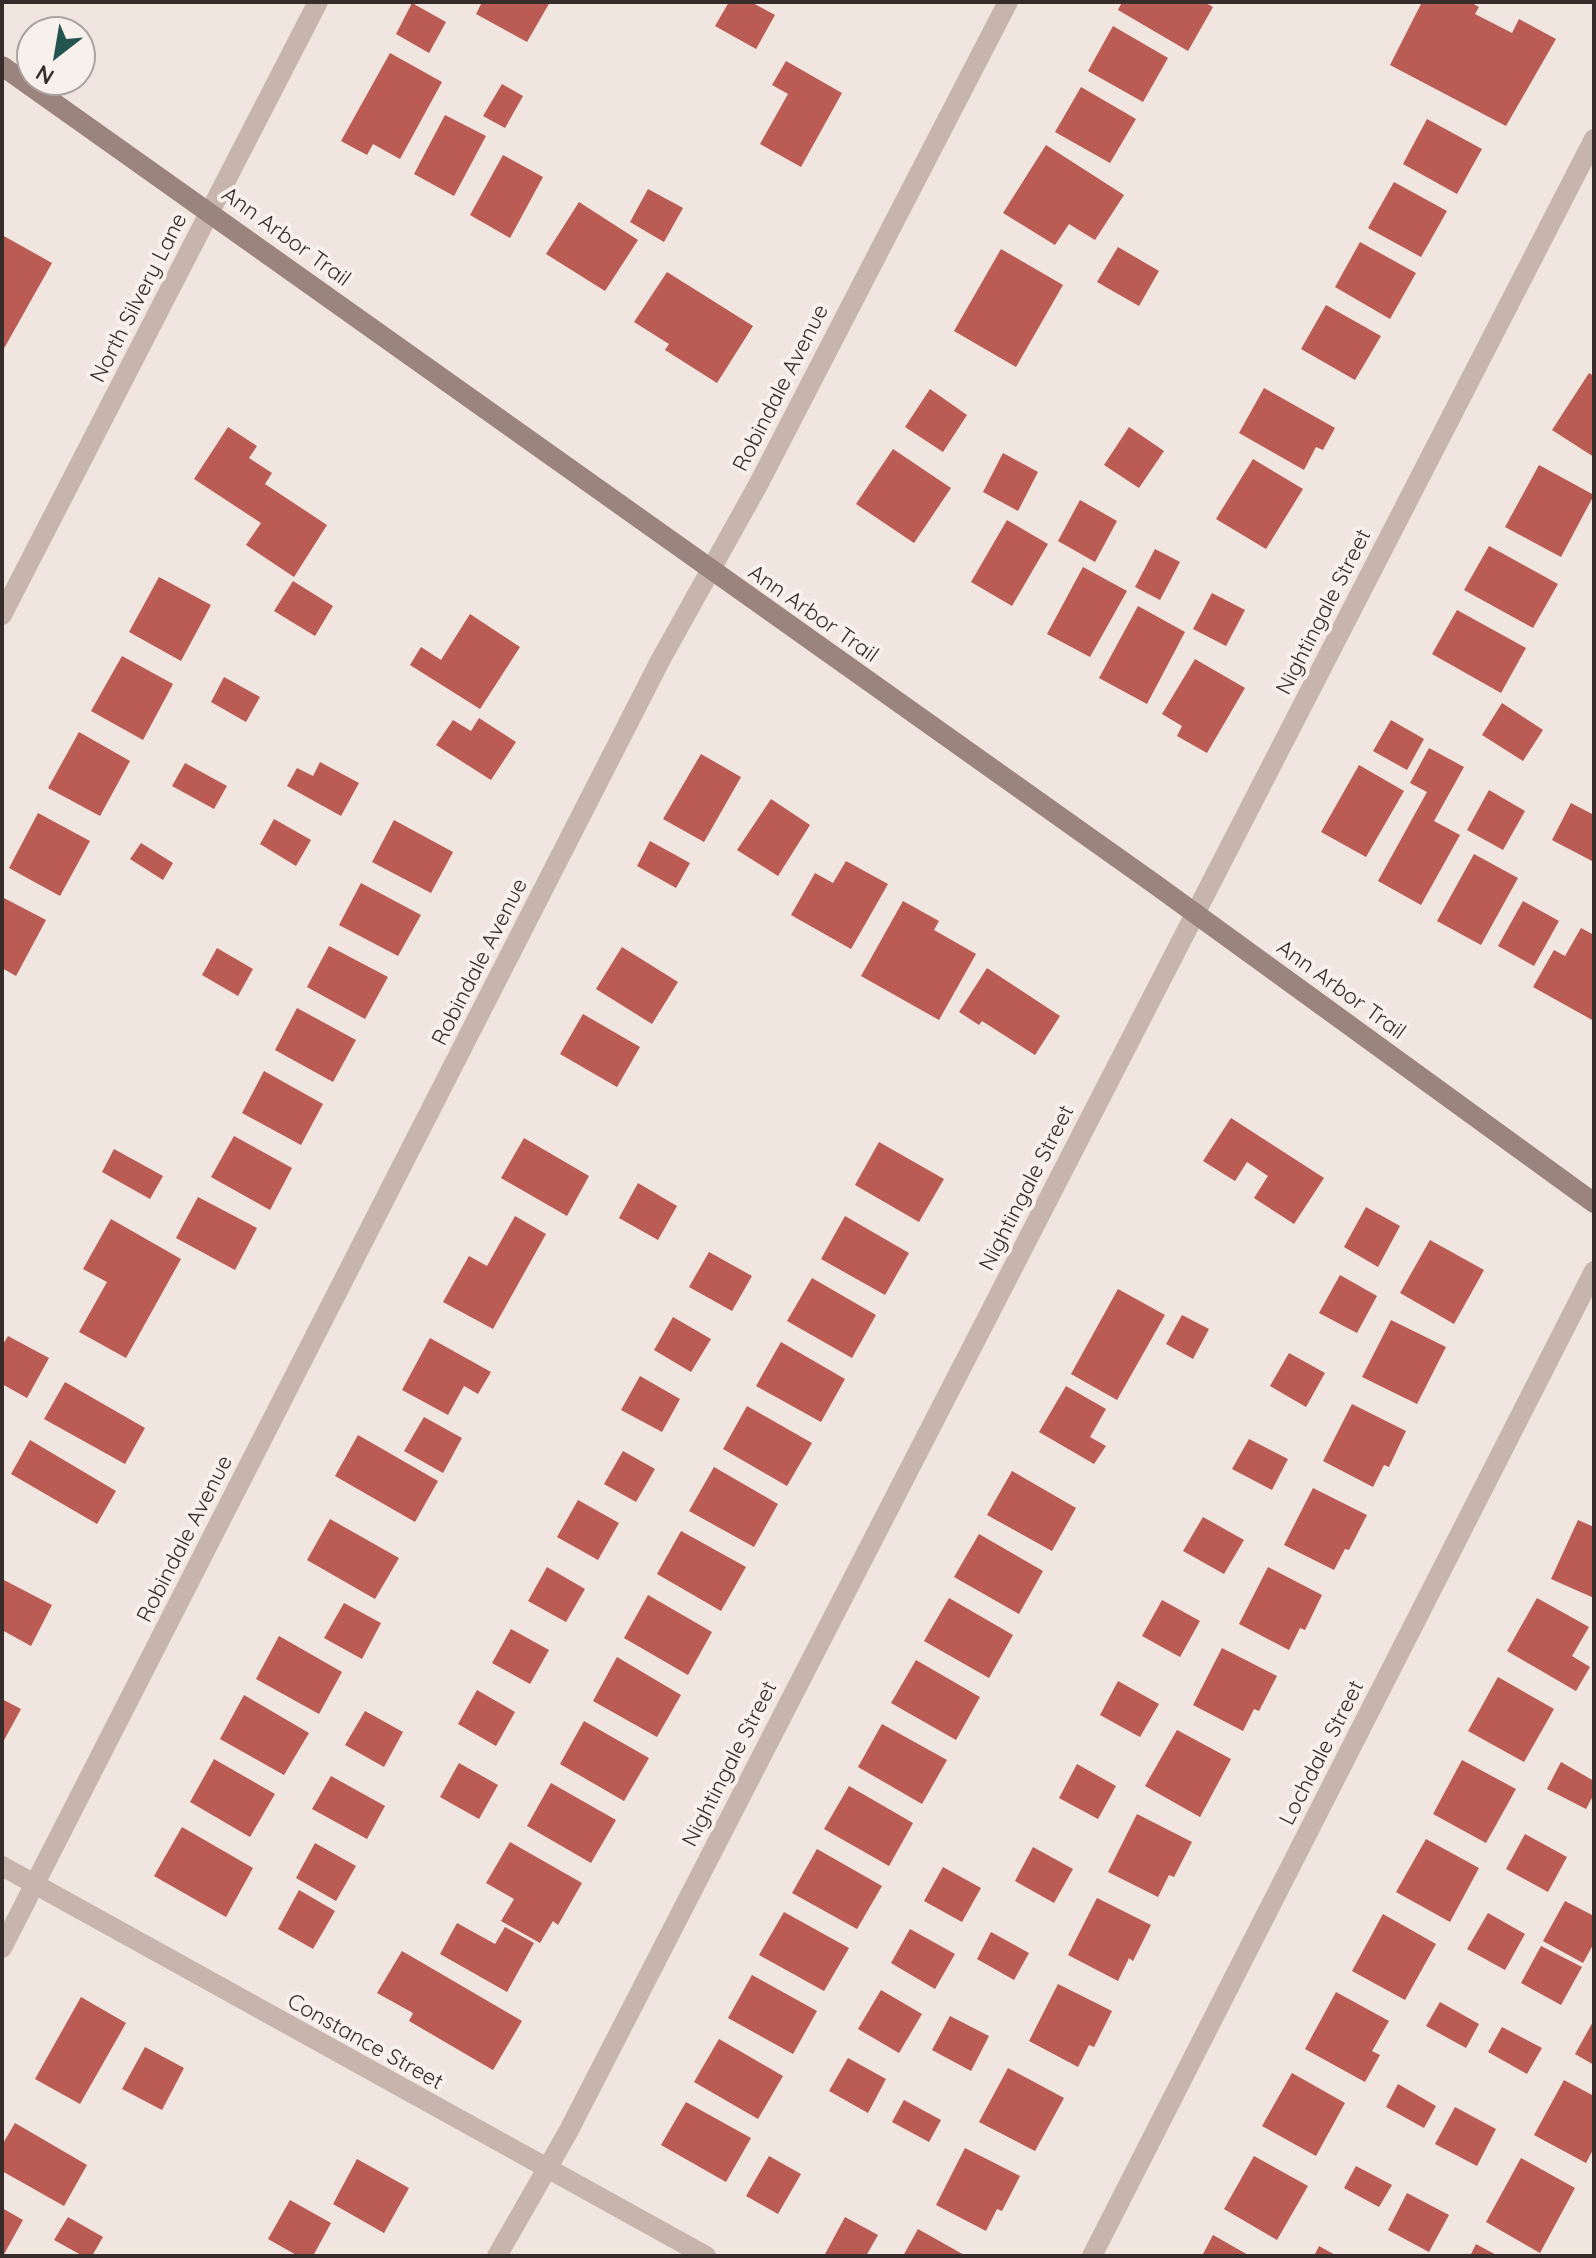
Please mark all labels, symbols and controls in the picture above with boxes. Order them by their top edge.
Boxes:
north arrow [16,16,96,96]
text: N [31,59,59,91]
street label: Ann Arbor Trail [216,181,356,293]
street label: North Silvery Lane [85,209,193,387]
street label: Robindale Avenue [728,300,834,476]
street label: Nightingale Street [1271,525,1377,699]
street label: Ann Arbor Trail [743,559,883,669]
street label: Robindale Avenue [427,874,533,1050]
street label: Ann Arbor Trail [1271,934,1411,1046]
street label: Nightingale Street [974,1101,1080,1275]
street label: Robindale Avenue [132,1451,238,1627]
street label: Lochdale Street [1274,1676,1370,1830]
street label: Nightingale Street [677,1677,783,1851]
street label: Constance Street [282,1988,448,2096]

